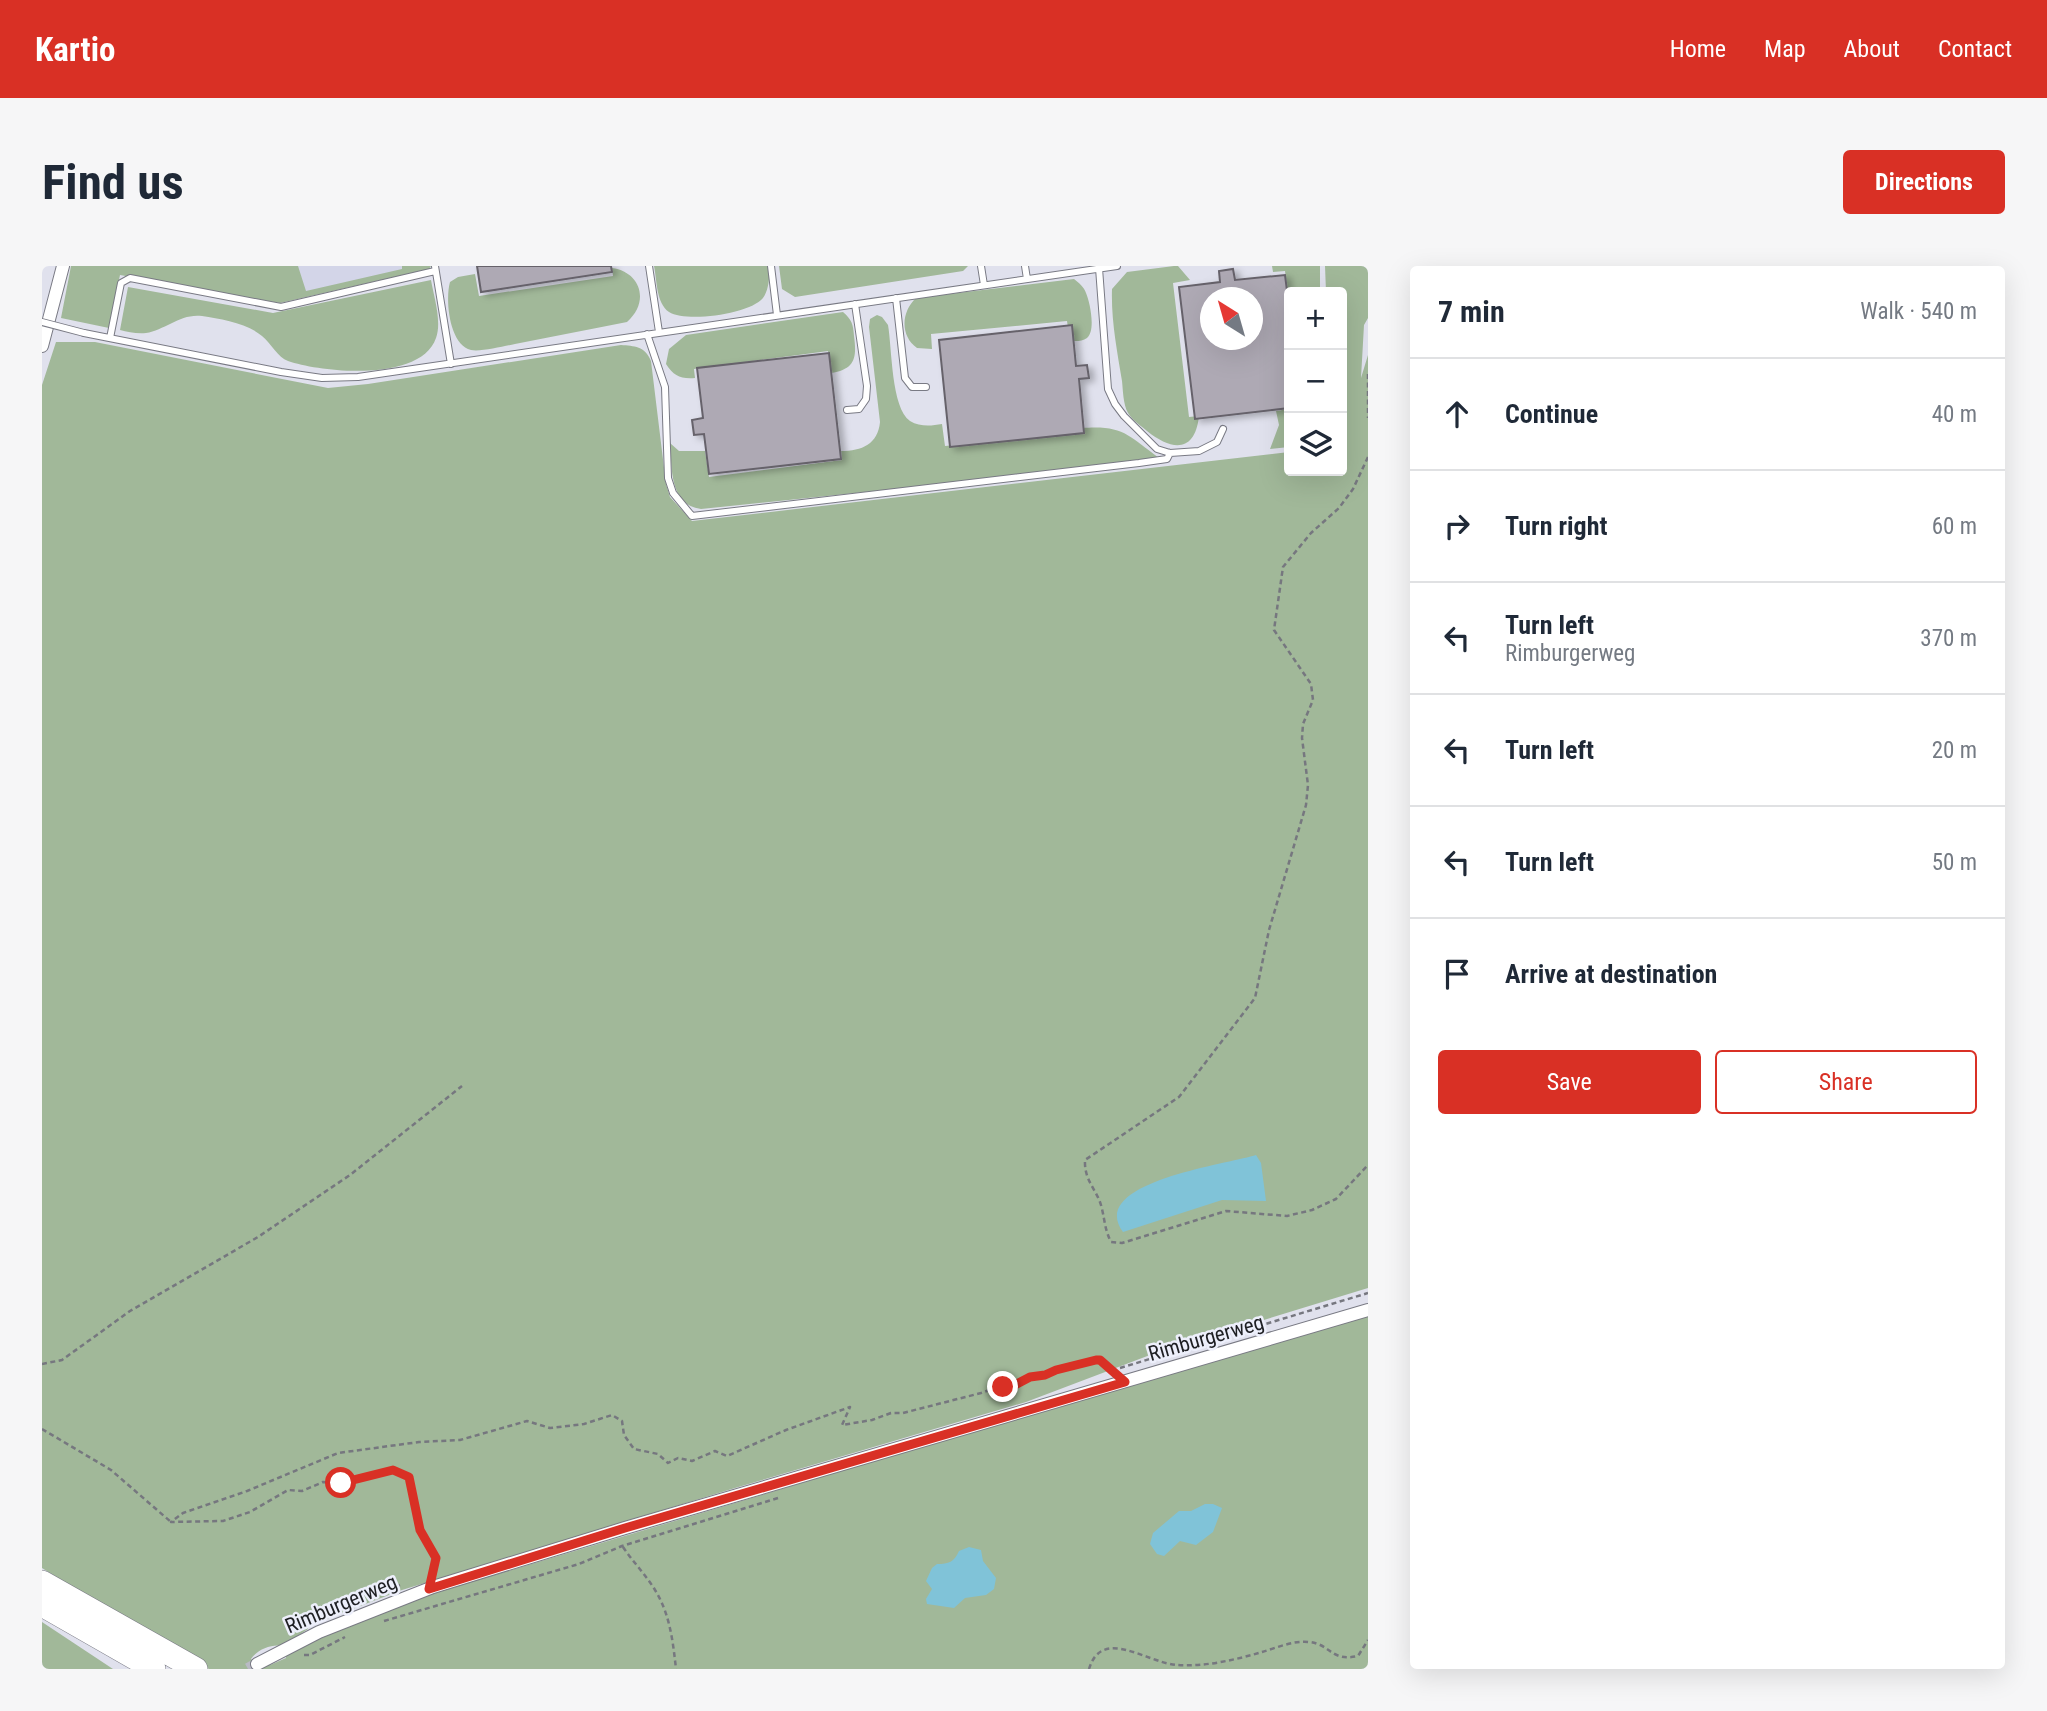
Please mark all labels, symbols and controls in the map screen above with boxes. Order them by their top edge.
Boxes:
text: Kartio [35,30,115,69]
text: Home [1670,35,1726,63]
text: Map [1764,35,1806,63]
text: About [1844,35,1900,63]
text: Contact [1938,35,2012,63]
button: Directions [1843,150,2005,214]
text: Find us [42,154,184,211]
north arrow [1200,287,1263,350]
map controls [1284,287,1347,476]
button: + [1284,287,1347,350]
text: 7 min [1438,294,1505,329]
text: Walk · 540 m [1860,298,1977,325]
button: − [1284,350,1347,413]
icon: ahead [1438,395,1476,433]
text: Continue [1505,399,1598,429]
text: 40 m [1932,401,1977,428]
button: layers [1284,413,1347,476]
icon: right [1438,507,1476,545]
text: Turn right [1505,511,1607,541]
text: 60 m [1932,513,1977,540]
text: Turn left [1505,610,1594,640]
icon: left [1438,619,1476,657]
text: 370 m [1920,625,1977,652]
text: Rimburgerweg [1505,640,1635,667]
icon: left [1438,731,1476,769]
text: Turn left [1505,735,1594,765]
text: 20 m [1932,737,1977,764]
icon: left [1438,843,1476,881]
text: Turn left [1505,847,1594,877]
text: 50 m [1932,849,1977,876]
icon: arrive [1438,955,1476,993]
text: Arrive at destination [1505,959,1717,989]
button: Save [1438,1050,1701,1114]
button: Share [1715,1050,1977,1114]
street label: Rimburgerweg [1145,1310,1267,1366]
route end [987,1371,1018,1402]
route start [325,1467,356,1498]
street label: Rimburgerweg [281,1570,401,1638]

